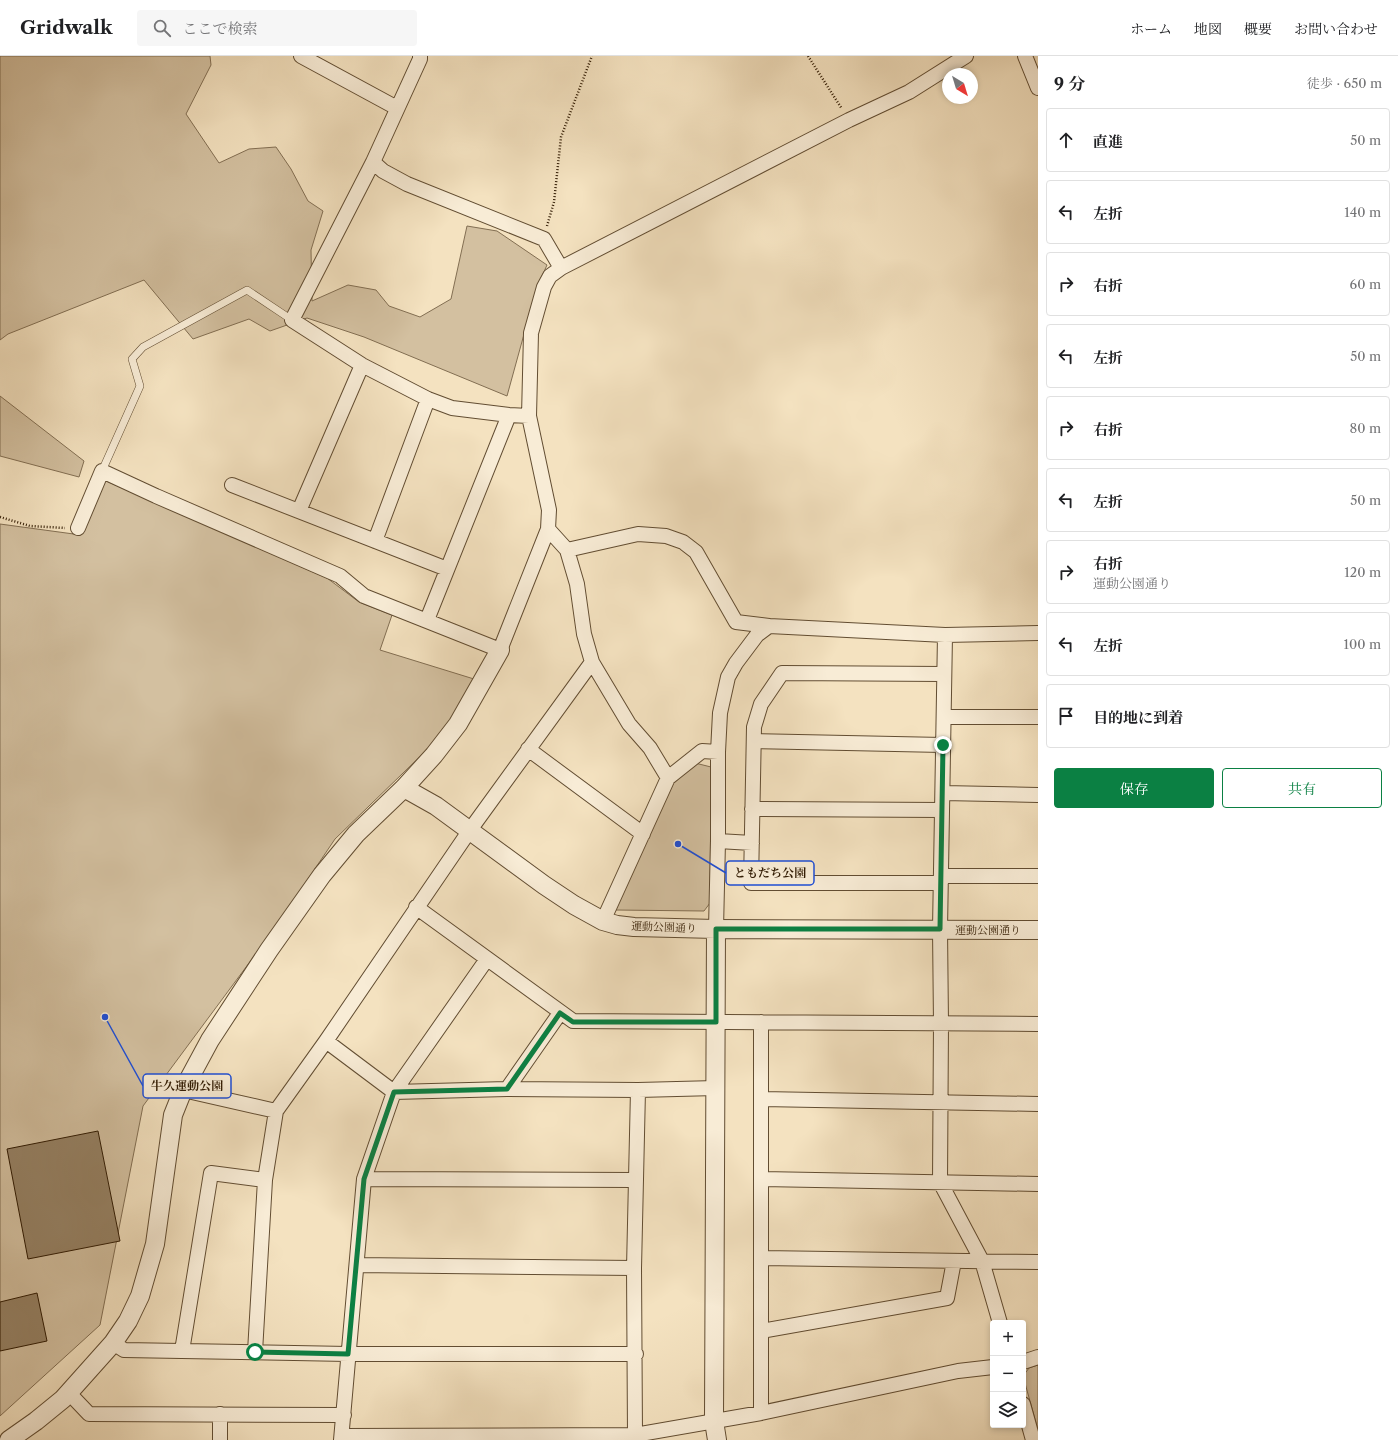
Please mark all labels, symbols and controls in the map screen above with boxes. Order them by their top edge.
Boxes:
search box [137,10,417,46]
text: Gridwalk [20,16,113,39]
icon: search [151,17,173,39]
text: ここで検索 [183,19,258,38]
text: ホーム [1130,20,1172,38]
text: 地図 [1194,20,1222,38]
text: 概要 [1244,20,1272,38]
text: お問い合わせ [1294,20,1378,38]
north arrow [942,68,978,104]
text: 9 分 [1054,74,1085,94]
text: 徒歩 · 650 m [1307,75,1382,91]
icon: ahead [1055,129,1077,151]
text: 直進 [1093,132,1123,151]
text: 50 m [1350,132,1381,148]
icon: left [1055,201,1077,223]
text: 左折 [1093,204,1123,223]
text: 140 m [1344,204,1381,220]
icon: right [1055,273,1077,295]
text: 右折 [1093,276,1123,295]
text: 60 m [1350,276,1381,292]
icon: left [1055,345,1077,367]
text: 左折 [1093,348,1123,367]
text: 50 m [1350,348,1381,364]
icon: right [1055,417,1077,439]
text: 右折 [1093,420,1123,439]
text: 80 m [1349,420,1381,436]
icon: left [1055,489,1077,511]
text: 左折 [1093,492,1123,511]
text: 50 m [1350,492,1381,508]
text: 右折 [1093,554,1123,573]
icon: right [1055,561,1077,583]
text: 120 m [1344,564,1381,580]
text: 運動公園通り [1093,575,1171,591]
icon: left [1055,633,1077,655]
text: 左折 [1093,636,1123,655]
text: 100 m [1343,636,1381,652]
icon: arrive [1055,705,1077,727]
text: 目的地に到着 [1093,708,1183,727]
route end [934,736,952,754]
button: 保存 [1054,768,1214,808]
button: 共有 [1222,768,1382,808]
callout: ともだち公園 [726,861,814,885]
text: ともだち公園 [734,865,806,880]
street label: 運動公園通り [631,919,697,935]
street label: 運動公園通り [955,923,1021,937]
callout: 牛久運動公園 [143,1074,231,1098]
text: 牛久運動公園 [151,1078,223,1093]
map controls [990,1320,1026,1428]
button: + [990,1320,1026,1356]
route start [246,1343,264,1361]
button: − [990,1356,1026,1392]
button: layers [990,1392,1026,1428]

